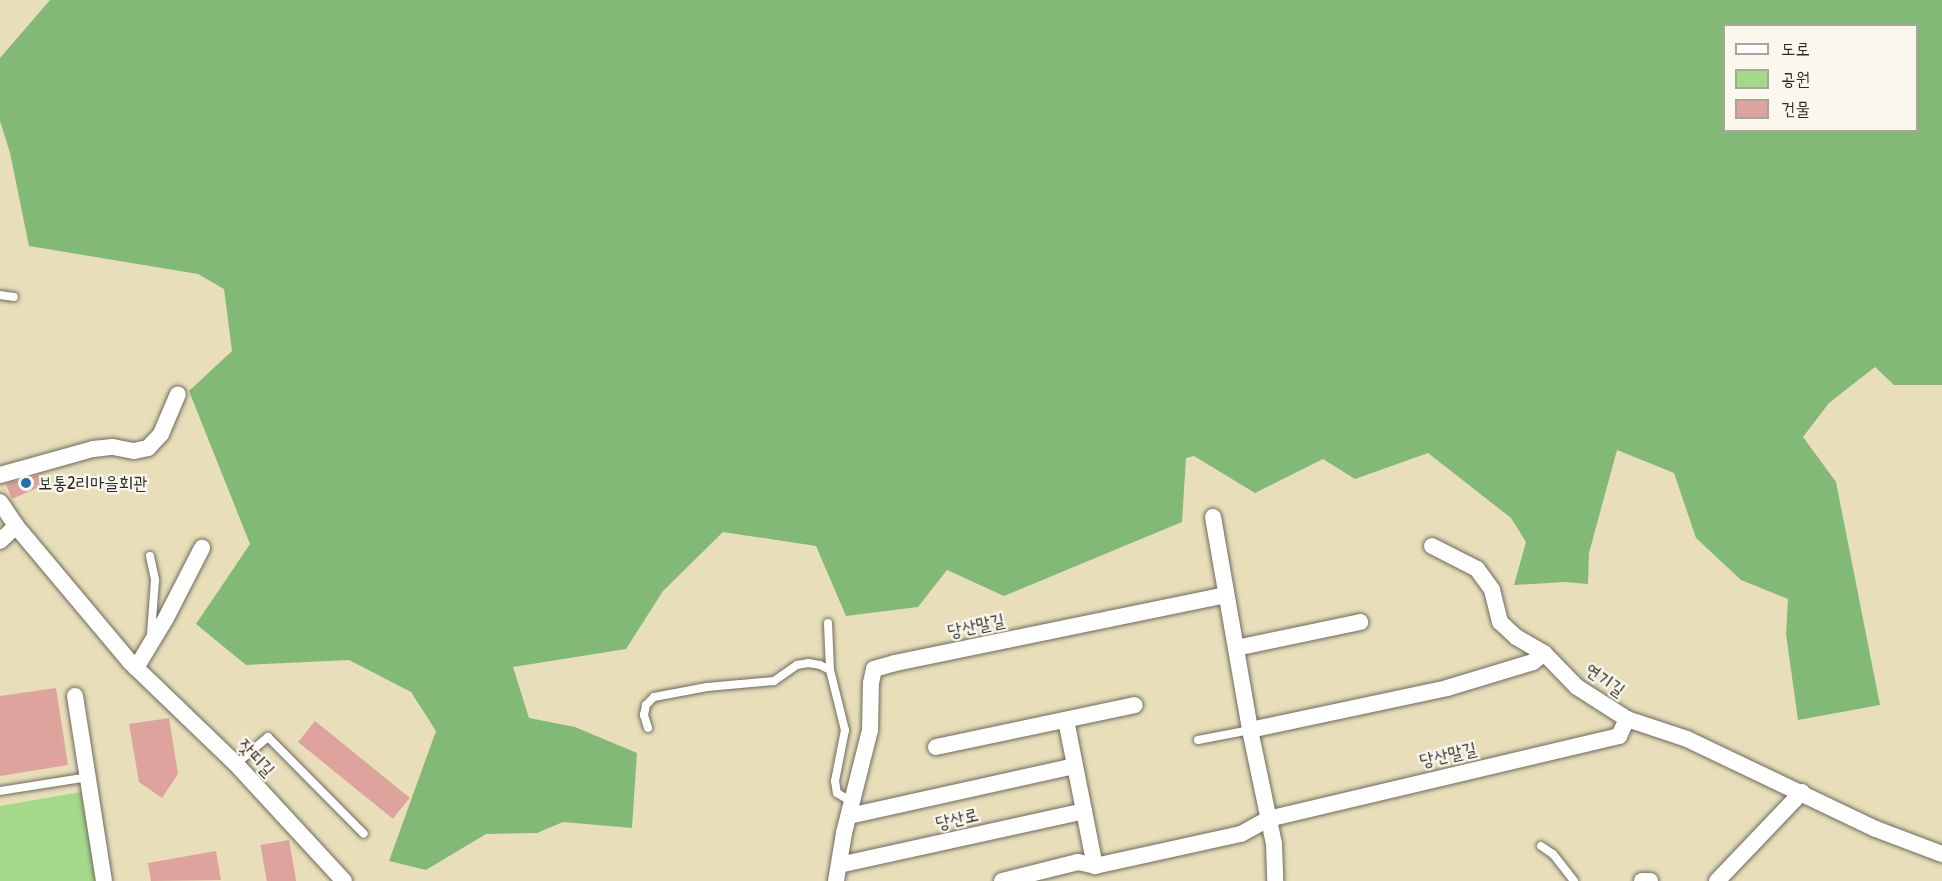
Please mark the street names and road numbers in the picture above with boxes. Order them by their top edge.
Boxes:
street label: 당산말길 [945,609,1007,643]
street label: 연기길 [1581,659,1629,701]
street label: 잣띠길 [233,735,279,781]
street label: 당산말길 [1417,738,1479,772]
street label: 당산로 [933,804,981,834]

